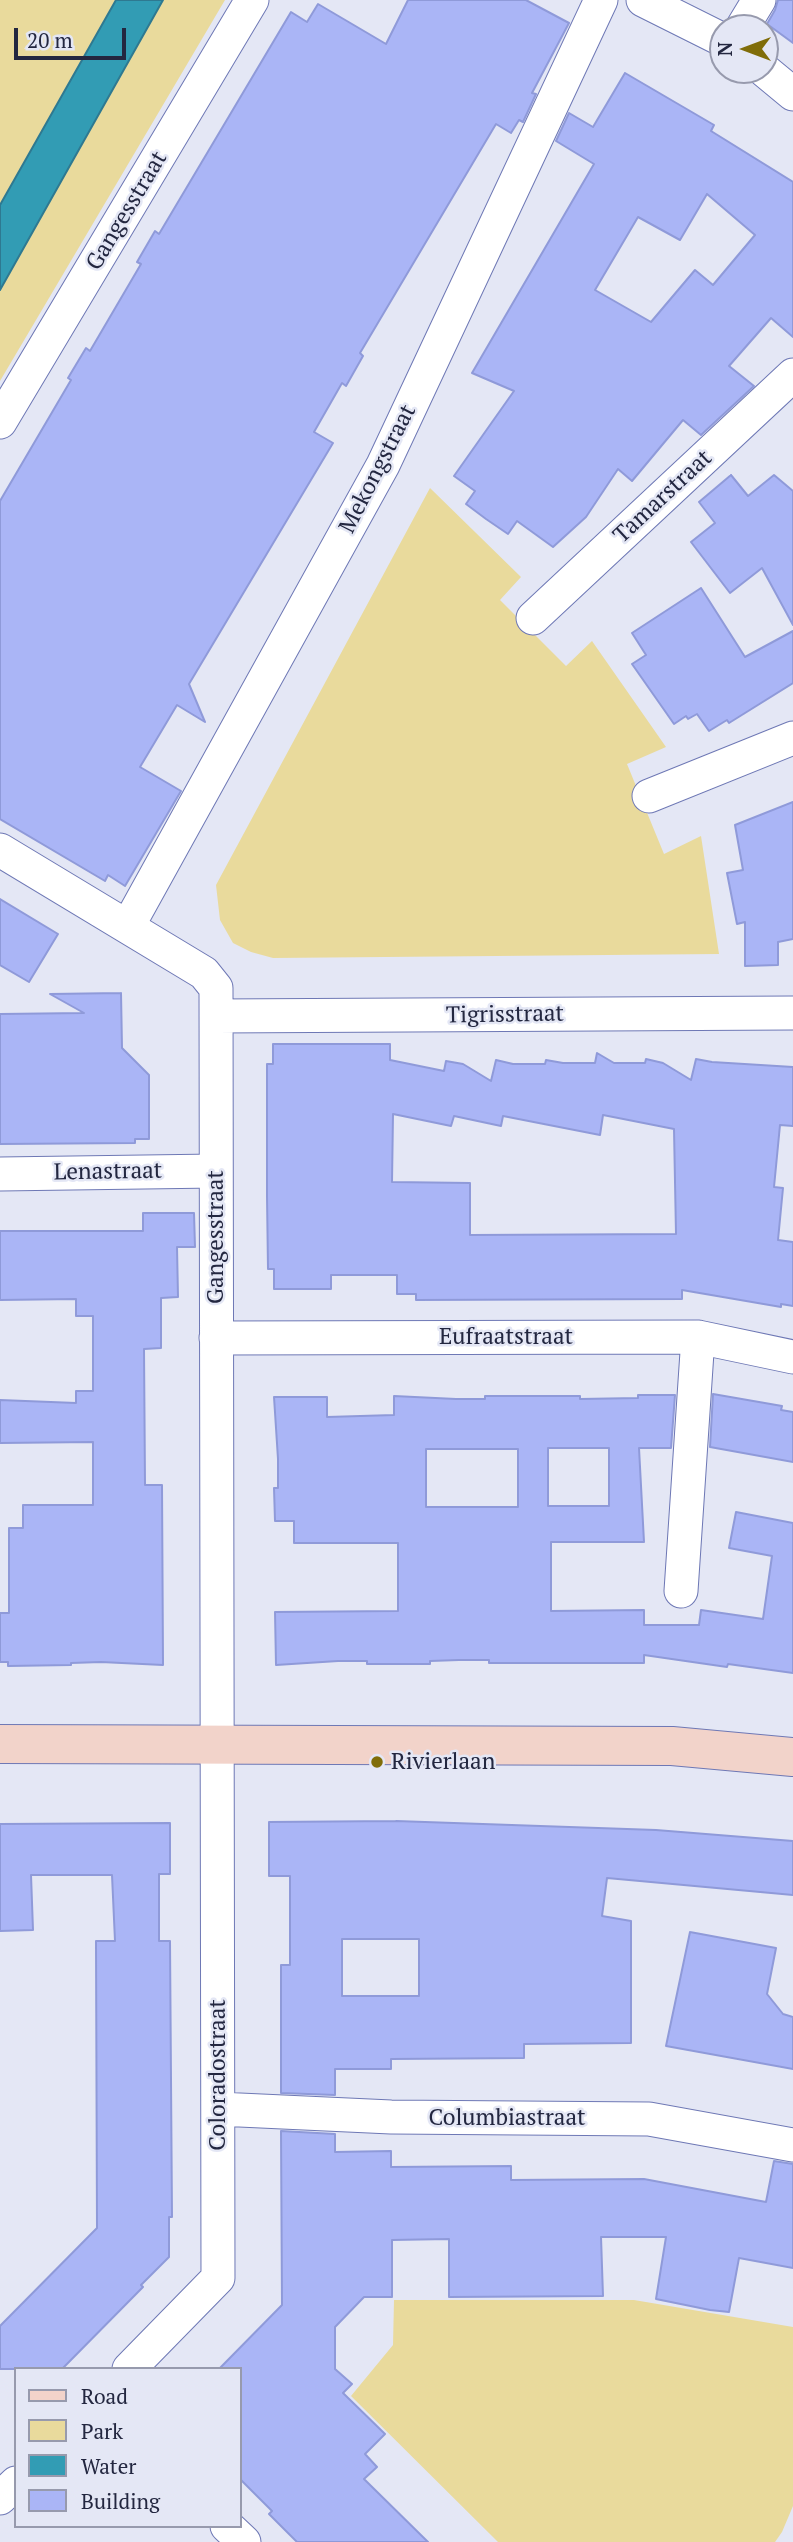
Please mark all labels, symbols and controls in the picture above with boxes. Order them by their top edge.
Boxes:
scale bar [18,14,130,58]
north arrow [709,14,779,84]
text: 20 m [27,26,73,54]
text: N [712,42,737,56]
street label: Gangesstraat [81,147,173,275]
street label: Mekongstraat [334,400,422,538]
street label: Tamarstraat [608,444,718,550]
street label: Tigrisstraat [446,1000,564,1030]
street label: Lenastraat [53,1157,163,1187]
street label: Gangesstraat [202,1170,230,1304]
street label: Eufraatstraat [439,1323,573,1351]
place label: Rivierlaan [391,1748,495,1776]
marker: Rivierlaan [369,1754,385,1770]
street label: Coloradostraat [204,1999,232,2151]
street label: Columbiastraat [428,2104,586,2132]
legend [14,2367,242,2528]
text: Road [81,2382,128,2410]
text: Park [81,2417,123,2445]
text: Water [81,2452,136,2480]
text: Building [81,2487,160,2515]

